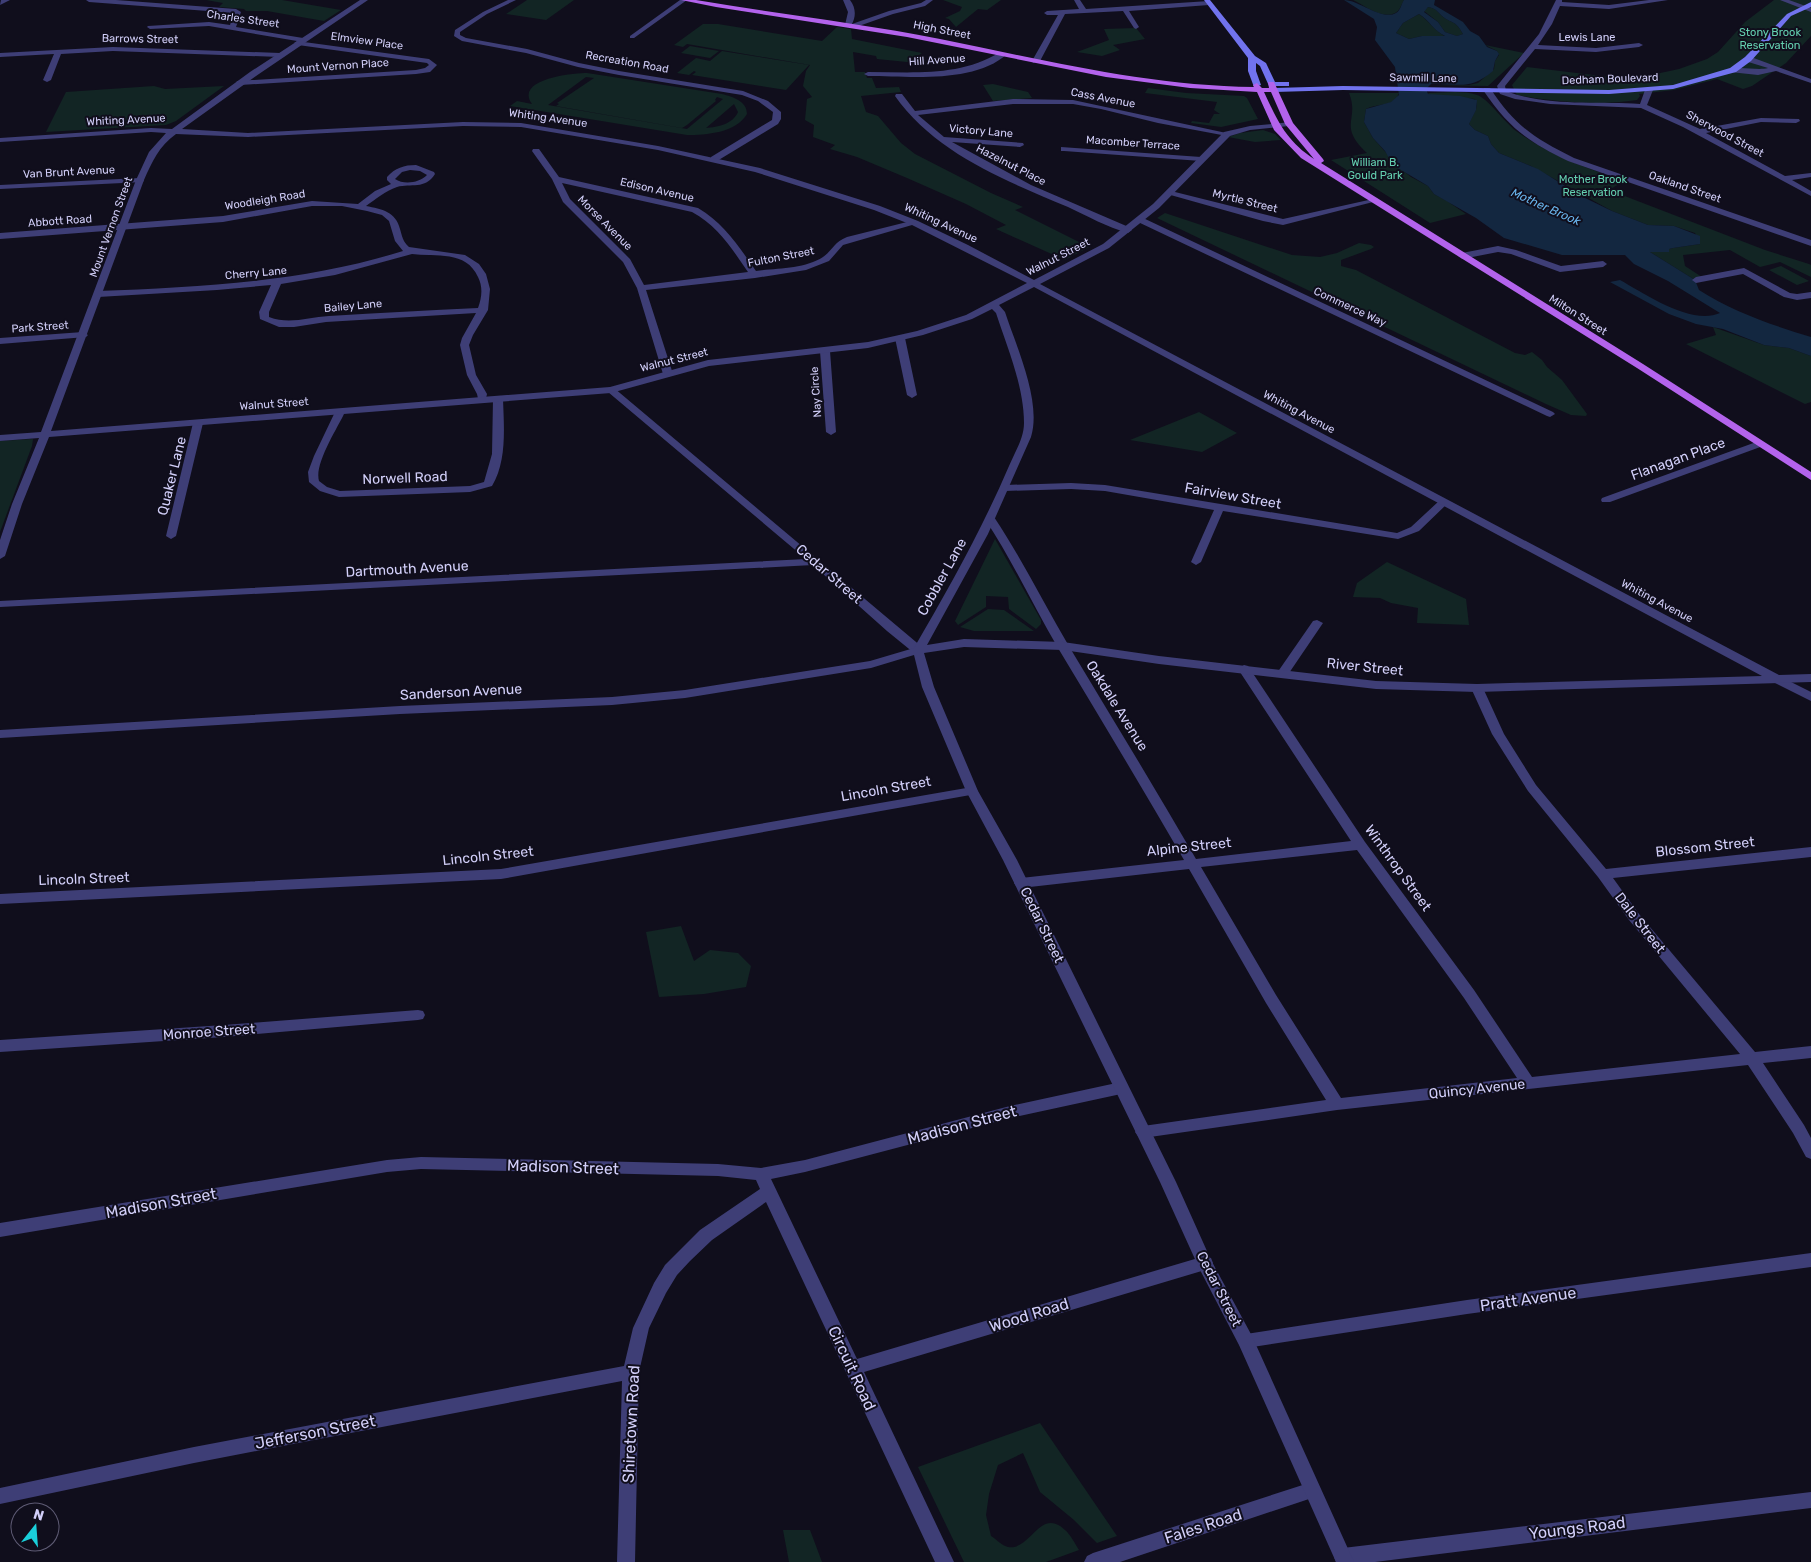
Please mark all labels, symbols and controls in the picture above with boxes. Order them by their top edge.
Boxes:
street label: Charles Street [206,7,281,31]
street label: High Street [912,18,973,42]
park label: Stony Brook Reservation [1739,26,1801,52]
street label: Elmview Place [330,29,404,53]
street label: Lewis Lane [1559,31,1615,44]
street label: Barrows Street [102,32,179,46]
street label: Recreation Road [584,48,670,76]
street label: Hill Avenue [908,52,966,68]
street label: Mount Vernon Place [287,56,389,76]
street label: Sawmill Lane [1389,71,1457,85]
street label: Dedham Boulevard [1561,71,1659,87]
street label: Cass Avenue [1070,85,1136,111]
street label: Whiting Avenue [508,106,588,130]
street label: Sherwood Street [1684,108,1767,160]
street label: Whiting Avenue [86,111,166,129]
street label: Victory Lane [948,122,1014,140]
street label: Macomber Terrace [1086,133,1180,153]
street label: Hazelnut Place [974,142,1048,188]
park label: William B. Gould Park [1347,156,1403,182]
street label: Van Brunt Avenue [23,163,115,181]
street label: Oakland Street [1647,169,1724,206]
park label: Mother Brook Reservation [1559,173,1628,199]
street label: Mount Vernon Street [87,174,135,279]
street label: Edison Avenue [619,175,695,205]
water label: Mother Brook [1509,185,1584,229]
street label: Woodleigh Road [224,187,306,213]
street label: Myrtle Street [1211,187,1280,216]
street label: Morse Avenue [575,193,635,253]
street label: Whiting Avenue [902,200,980,246]
street label: Abbott Road [28,212,92,230]
street label: Walnut Street [1024,235,1092,279]
street label: Fulton Street [747,244,816,270]
street label: Cherry Lane [224,264,288,282]
street label: Commerce Way [1312,284,1388,330]
street label: Milton Street [1547,292,1610,338]
street label: Bailey Lane [323,297,383,315]
street label: Park Street [11,318,70,335]
street label: Walnut Street [639,345,710,375]
street label: Nay Circle [808,366,824,418]
street label: Whiting Avenue [1261,388,1337,436]
street label: Walnut Street [239,395,310,413]
street label: Flanagan Place [1628,434,1728,484]
street label: Quaker Lane [154,435,190,517]
street label: Norwell Road [362,468,448,488]
street label: Fairview Street [1183,479,1283,513]
street label: Cobbler Lane [914,535,970,619]
street label: Cedar Street [792,541,866,608]
street label: Dartmouth Avenue [345,557,469,581]
street label: Whiting Avenue [1619,577,1695,625]
street label: River Street [1326,655,1405,680]
street label: Oakdale Avenue [1082,658,1152,755]
street label: Sanderson Avenue [400,680,523,704]
street label: Lincoln Street [840,773,933,805]
street label: Winthrop Street [1361,822,1435,915]
street label: Blossom Street [1655,833,1756,861]
street label: Alpine Street [1146,834,1233,860]
street label: Lincoln Street [442,843,535,869]
street label: Lincoln Street [38,869,130,889]
street label: Cedar Street [1016,884,1068,966]
street label: Dale Street [1611,889,1669,957]
street label: Monroe Street [162,1020,256,1044]
street label: Quincy Avenue [1428,1075,1526,1103]
street label: Madison Street [905,1101,1019,1149]
street label: Madison Street [507,1156,619,1178]
street label: Madison Street [104,1184,218,1222]
street label: Cedar Street [1193,1249,1245,1330]
street label: Pratt Avenue [1479,1283,1577,1315]
street label: Wood Road [987,1294,1071,1336]
street label: Circuit Road [824,1323,880,1413]
street label: Shiretown Road [618,1365,644,1483]
street label: Jefferson Street [253,1411,377,1453]
north arrow [10,1502,60,1552]
text: N [31,1505,46,1525]
street label: Fales Road [1162,1505,1244,1547]
street label: Youngs Road [1528,1513,1626,1543]

